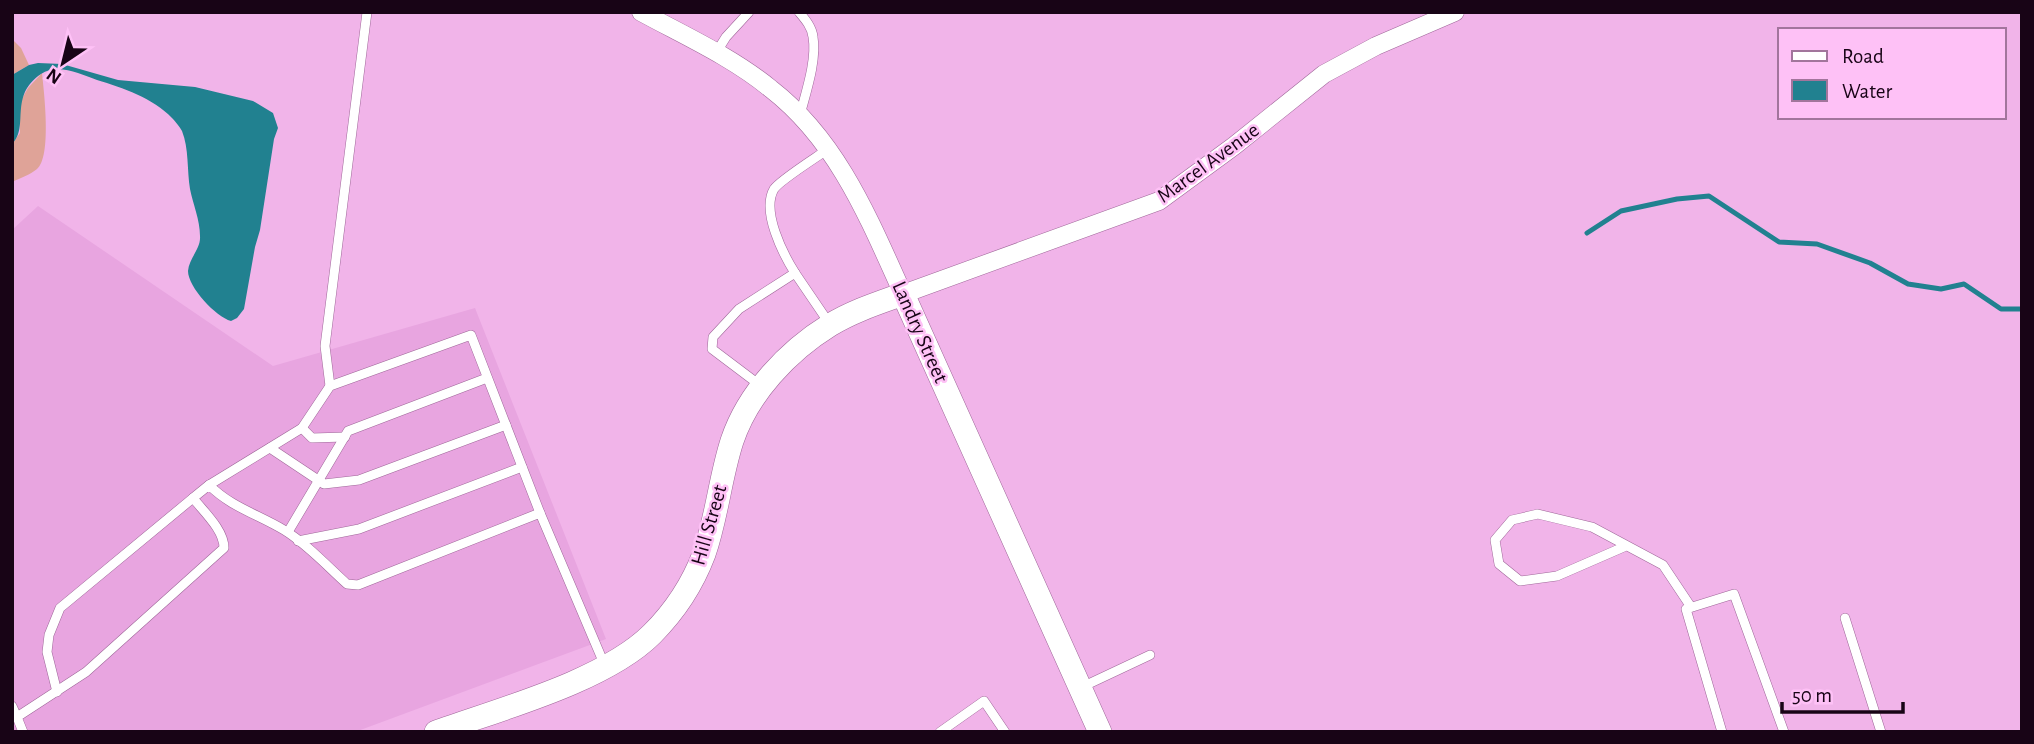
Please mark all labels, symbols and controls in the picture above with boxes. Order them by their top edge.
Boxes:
north arrow [28,28,98,98]
legend [1778,28,2006,119]
text: Road [1842,46,1884,67]
text: N [43,64,65,87]
text: Water [1842,81,1892,102]
street label: Marcel Avenue [1153,119,1263,207]
street label: Landry Street [888,278,952,386]
street label: Hill Street [688,482,731,568]
scale bar [1782,670,1903,714]
text: 50 m [1792,685,1832,706]

